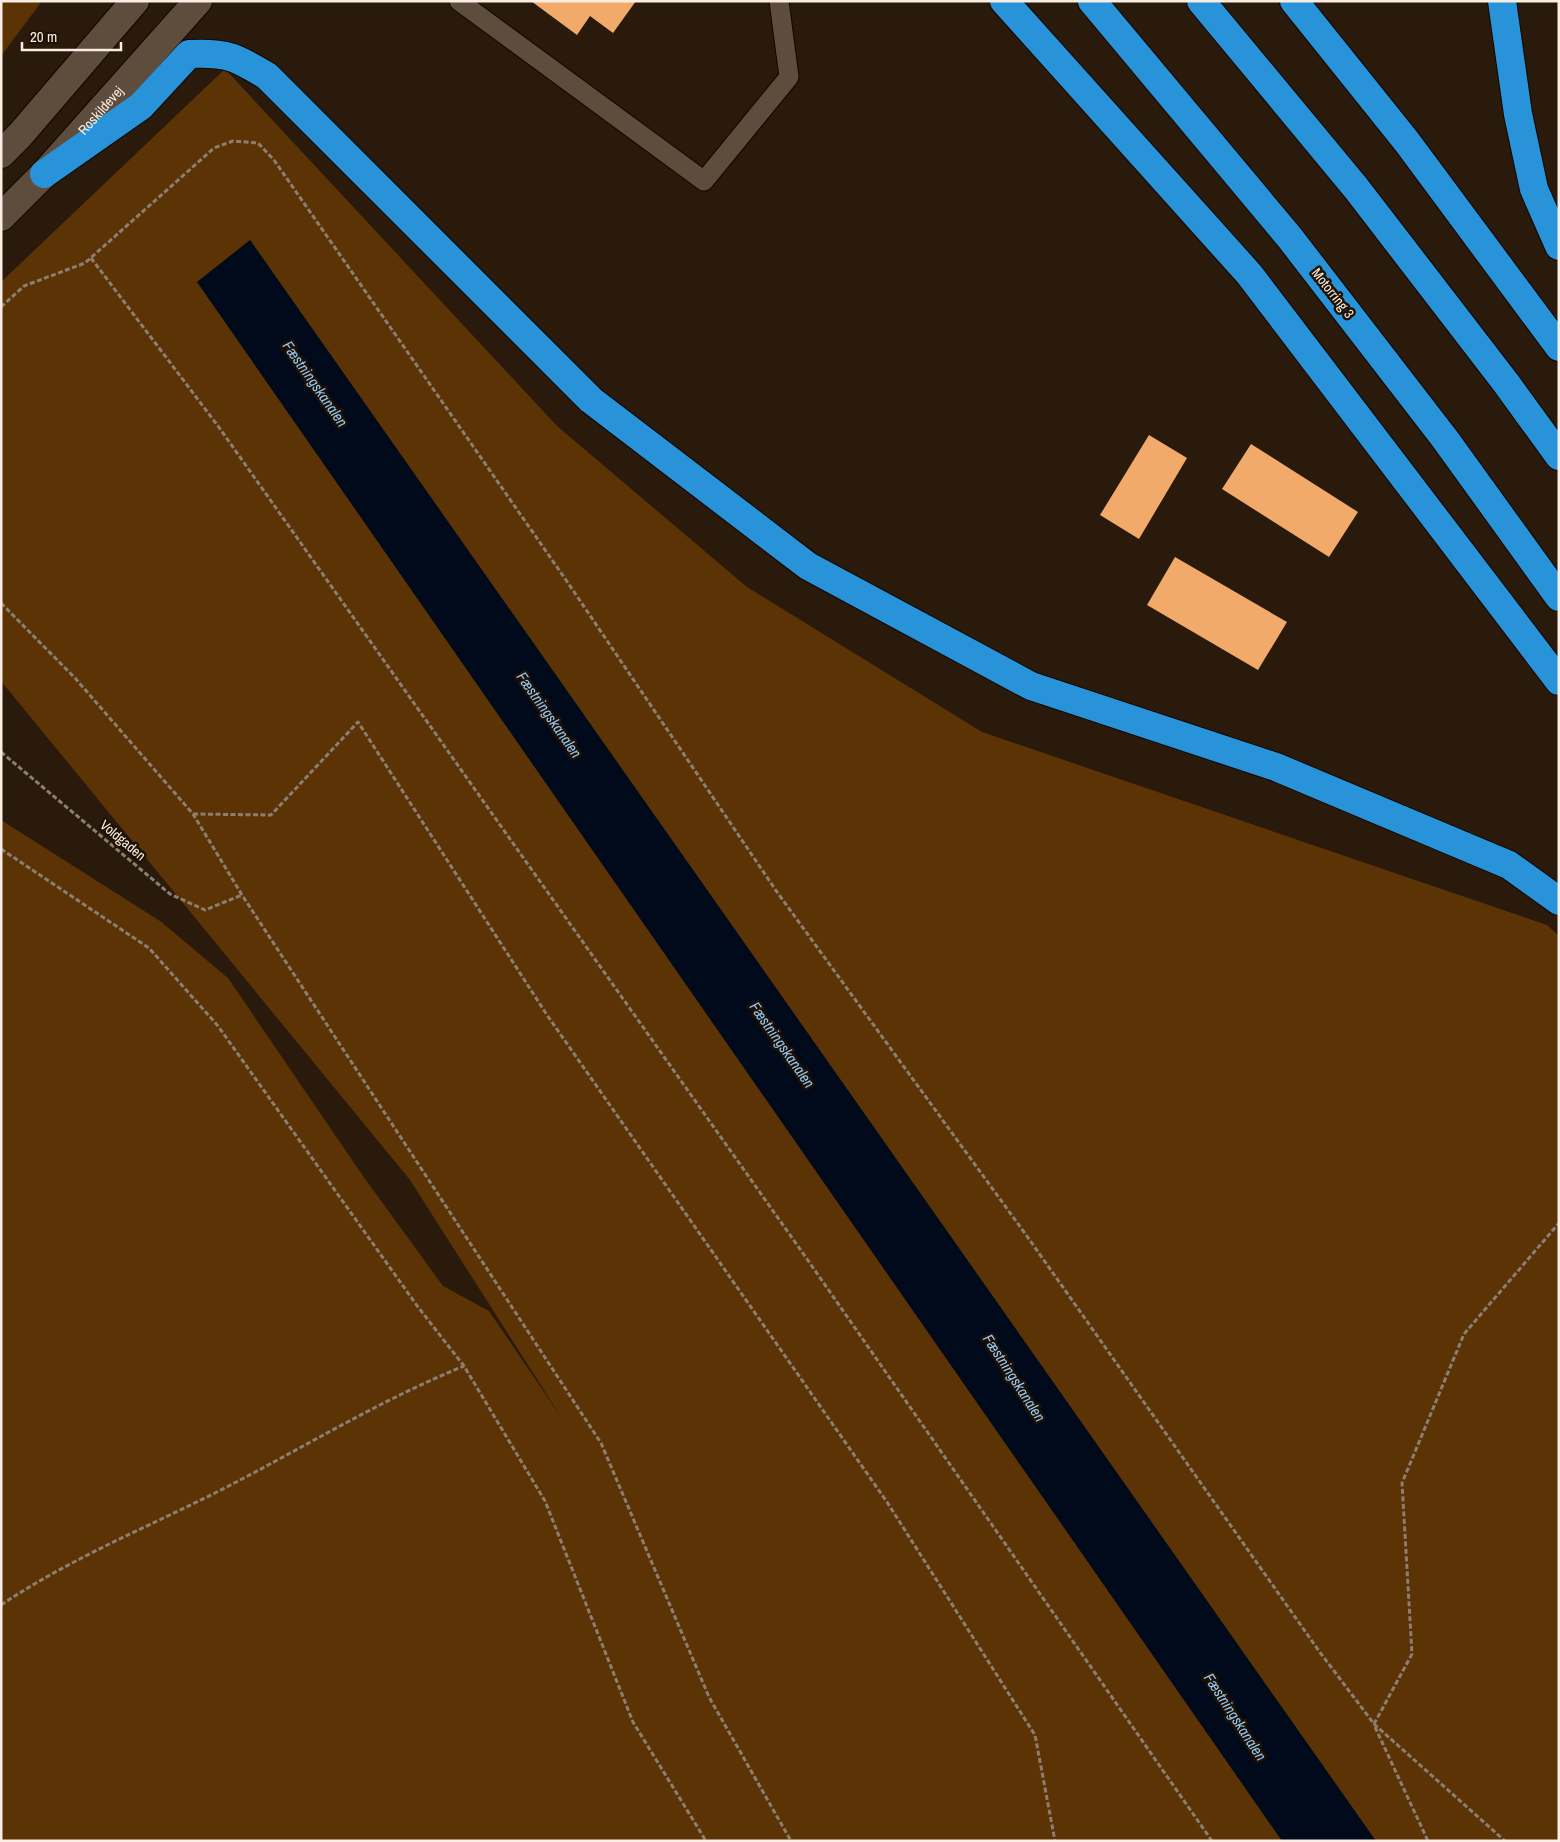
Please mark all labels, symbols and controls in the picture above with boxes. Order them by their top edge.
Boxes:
scale bar [22,20,121,52]
text: 20 m [30,26,57,47]
street label: Roskildevej [74,82,127,139]
street label: Motorring 3 [1308,264,1358,322]
water label: Fæstningskanalen [278,336,353,431]
water label: Fæstningskanalen [512,667,587,762]
street label: Voldgaden [96,816,150,864]
water label: Fæstningskanalen [745,997,820,1092]
water label: Fæstningskanalen [978,1330,1051,1426]
water label: Fæstningskanalen [1199,1669,1272,1765]

